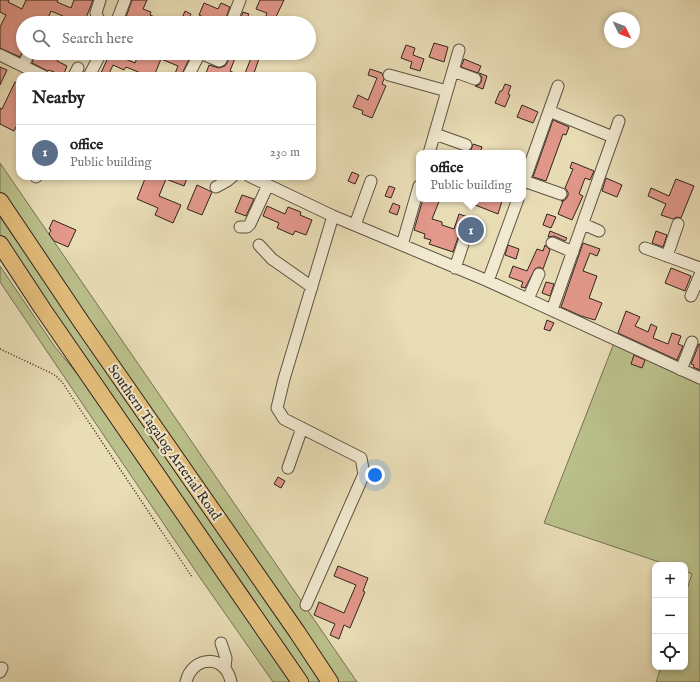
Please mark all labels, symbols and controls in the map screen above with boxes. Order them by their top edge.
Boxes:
north arrow [604,12,640,48]
search box [16,16,316,60]
icon: search [30,27,52,49]
text: Search here [62,29,133,48]
text: Nearby [32,88,85,109]
text: office [70,135,103,154]
text: 1 [43,144,47,161]
text: 230 m [270,144,300,161]
popup [416,150,526,202]
text: Public building [70,154,152,171]
text: office [430,158,463,177]
text: Public building [430,177,512,194]
pin: 1 [458,215,484,245]
street label: Southern Tagalog Arterial Road [103,361,225,524]
your location [365,465,385,485]
map controls [652,562,688,670]
button: + [652,562,688,598]
button: − [652,598,688,634]
button: locate [652,634,688,670]

